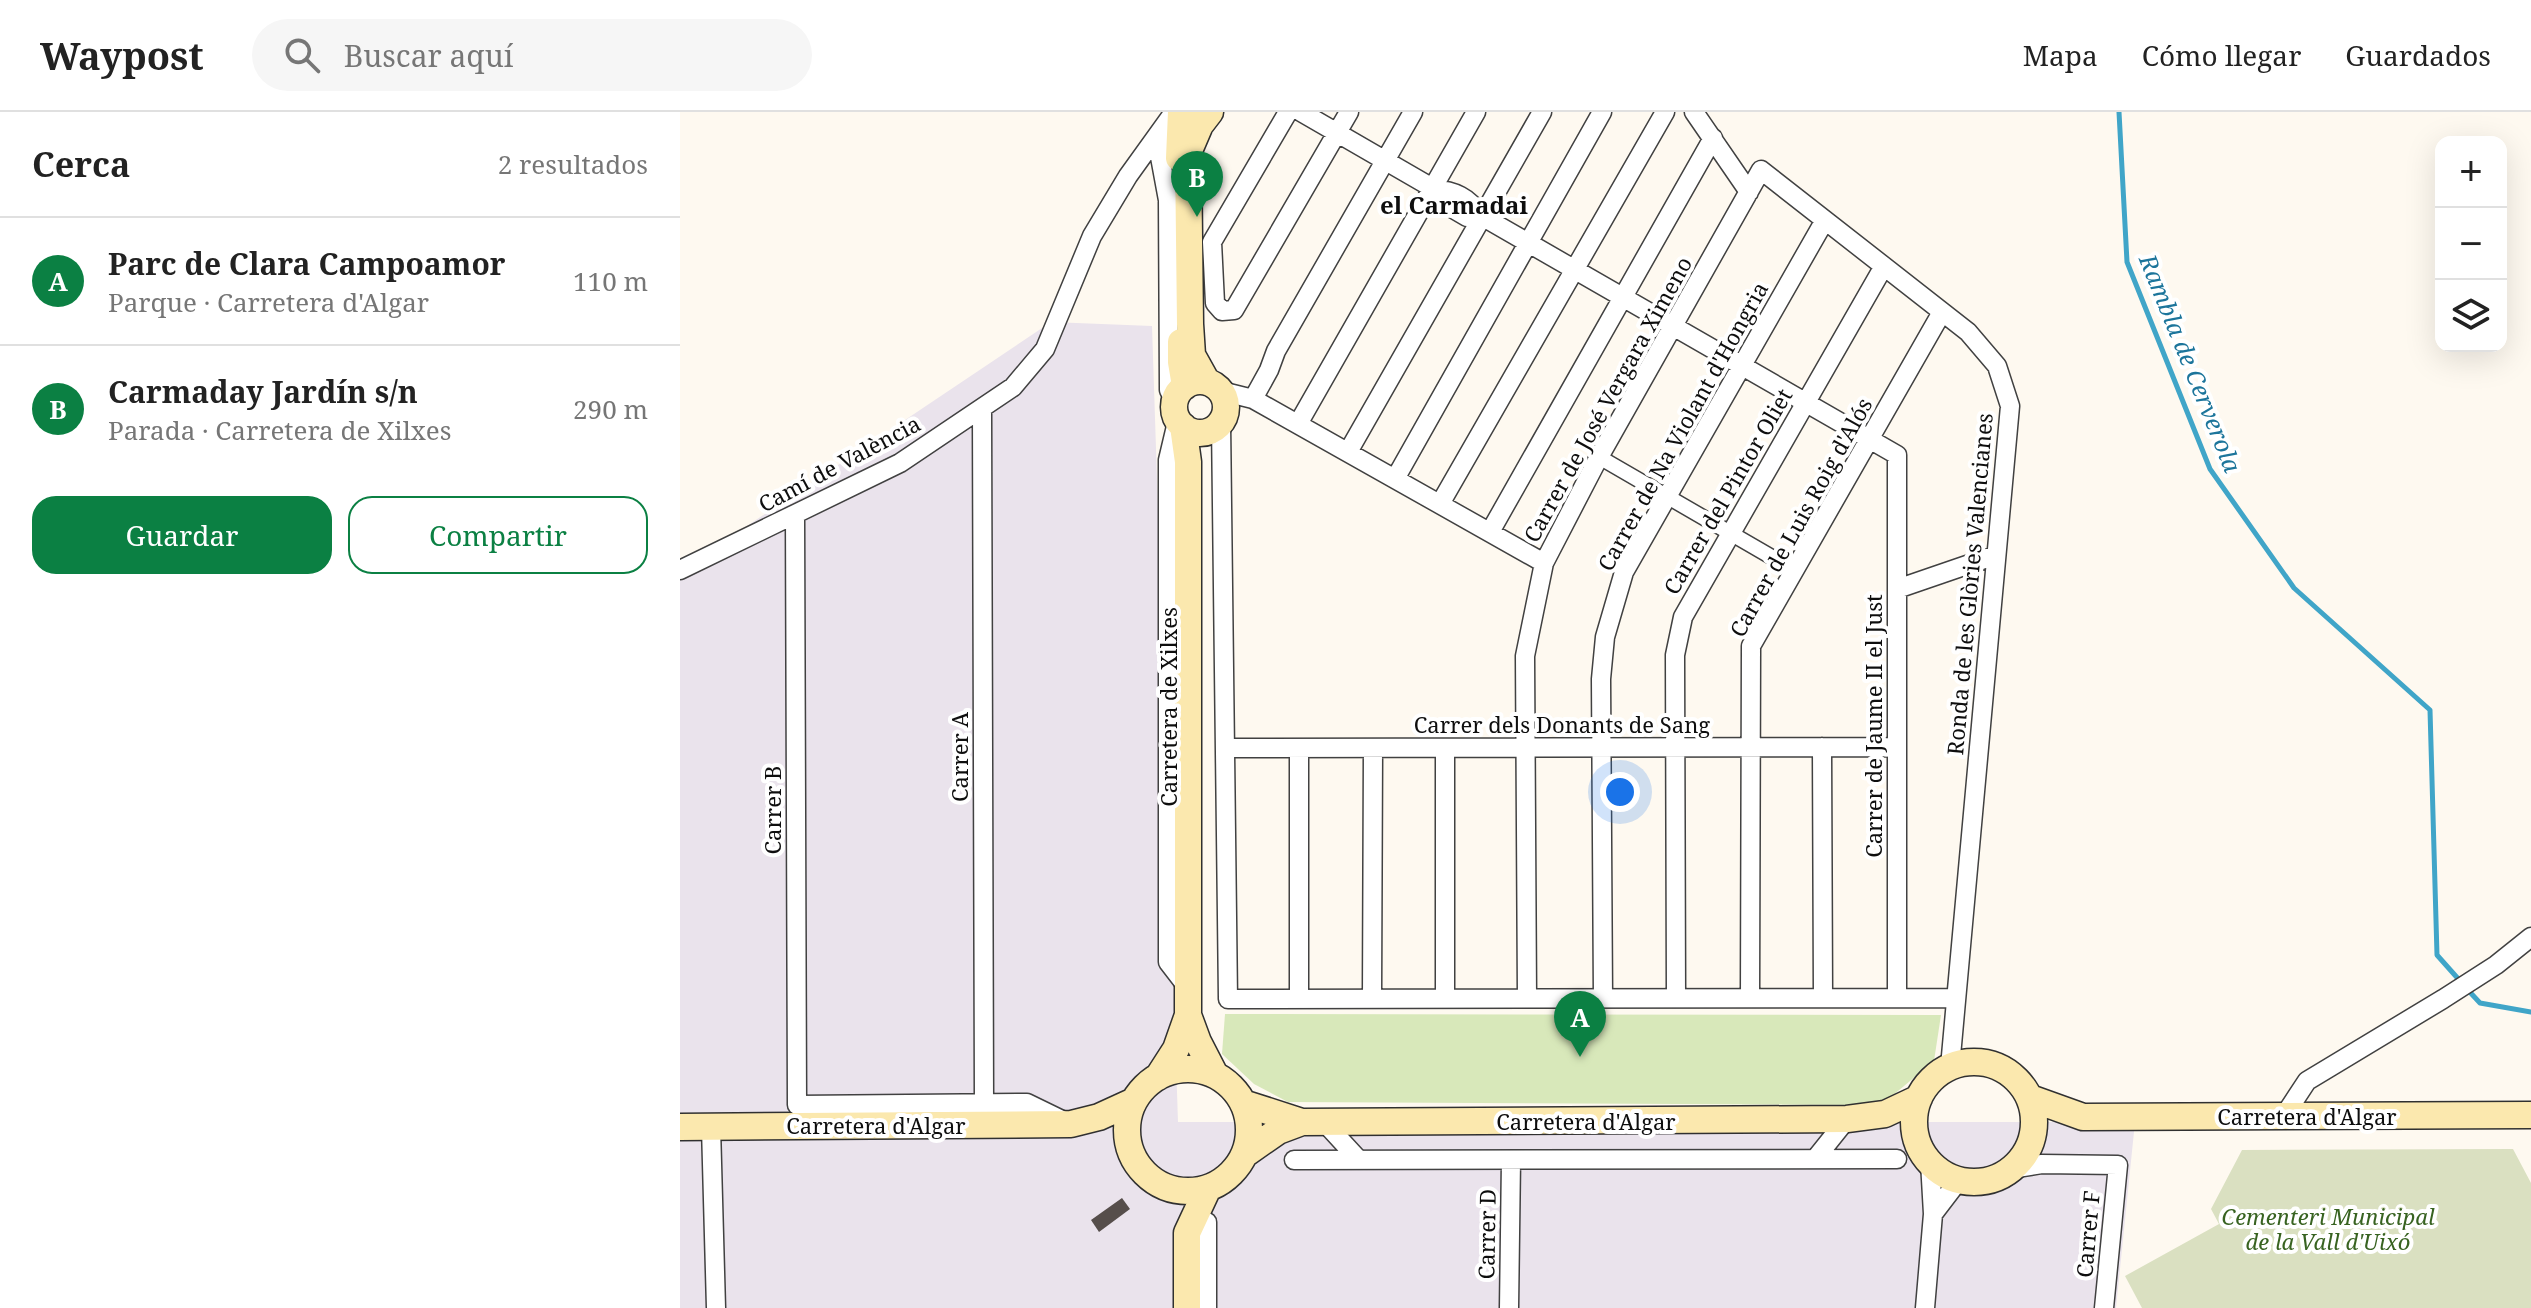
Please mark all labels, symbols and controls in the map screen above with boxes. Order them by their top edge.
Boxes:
search box [252,19,812,91]
text: Waypost [40,29,204,81]
icon: search [280,33,324,77]
text: Buscar aquí [344,35,513,76]
text: Mapa [2023,36,2098,74]
text: Cómo llegar [2142,36,2301,74]
text: Guardados [2345,36,2491,74]
map controls [2435,136,2507,352]
button: + [2435,136,2507,208]
text: Cerca [32,141,130,187]
text: 2 resultados [498,146,648,182]
pin: B [1171,151,1223,217]
district label: el Carmadai [1380,188,1529,221]
button: − [2435,208,2507,280]
text: Parc de Clara Campoamor [108,243,506,284]
water label: Rambla de Cerverola [2132,248,2250,477]
street label: Carrer de José Vergara Ximeno [1516,251,1698,547]
text: A [48,263,68,299]
text: 110 m [573,263,648,299]
street label: Carrer de Na Violant d'Hongria [1590,276,1774,576]
button: layers [2435,280,2507,352]
text: Parque · Carretera d'Algar [108,284,429,320]
text: Carmaday Jardín s/n [108,371,418,412]
street label: Carrer del Pintor Oliet [1656,382,1798,599]
text: B [49,391,67,427]
text: 290 m [573,391,648,427]
street label: Carrer de Luis Roig d'Alós [1722,392,1878,642]
street label: Camí de València [753,408,925,518]
text: Parada · Carretera de Xilxes [108,412,451,448]
street label: Ronda de les Glòries Valencianes [1939,412,1999,756]
button: Guardar [32,496,332,574]
button: Compartir [348,496,648,574]
street label: Carrer de Jaume II el Just [1858,594,1888,858]
street label: Carretera de Xilxes [1153,607,1183,807]
street label: Carrer dels Donants de Sang [1414,709,1710,739]
street label: Carrer A [944,712,974,802]
street label: Carrer B [757,766,787,854]
your location [1600,772,1640,812]
pin: A [1554,991,1606,1057]
street label: Carretera d'Algar [2217,1101,2397,1131]
street label: Carretera d'Algar [1496,1106,1676,1136]
street label: Carretera d'Algar [786,1110,966,1140]
street label: Carrer D [1470,1189,1502,1279]
street label: Carrer F [2068,1189,2106,1279]
park label: Cementeri Municipal de la Vall d'Uixó [2221,1201,2435,1256]

